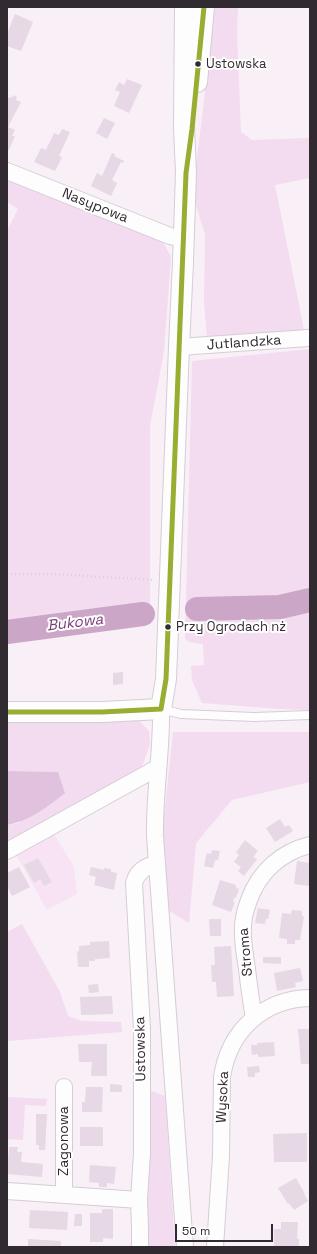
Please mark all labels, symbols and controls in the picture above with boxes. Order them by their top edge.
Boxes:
place label: Ustowska [206,56,267,72]
marker: Ustowska [193,59,203,69]
street label: Nasypowa [59,185,131,227]
street label: Jutlandzka [206,332,282,354]
water label: Bukowa [46,611,104,635]
place label: Przy Ogrodach nż [176,619,286,635]
marker: Przy Ogrodach nż [163,622,173,632]
street label: Stroma [236,927,256,977]
street label: Ustowska [132,1016,150,1082]
street label: Wysoka [213,1070,233,1124]
street label: Zagonowa [56,1106,72,1176]
scale bar [177,1216,275,1242]
text: 50 m [182,1223,210,1239]

